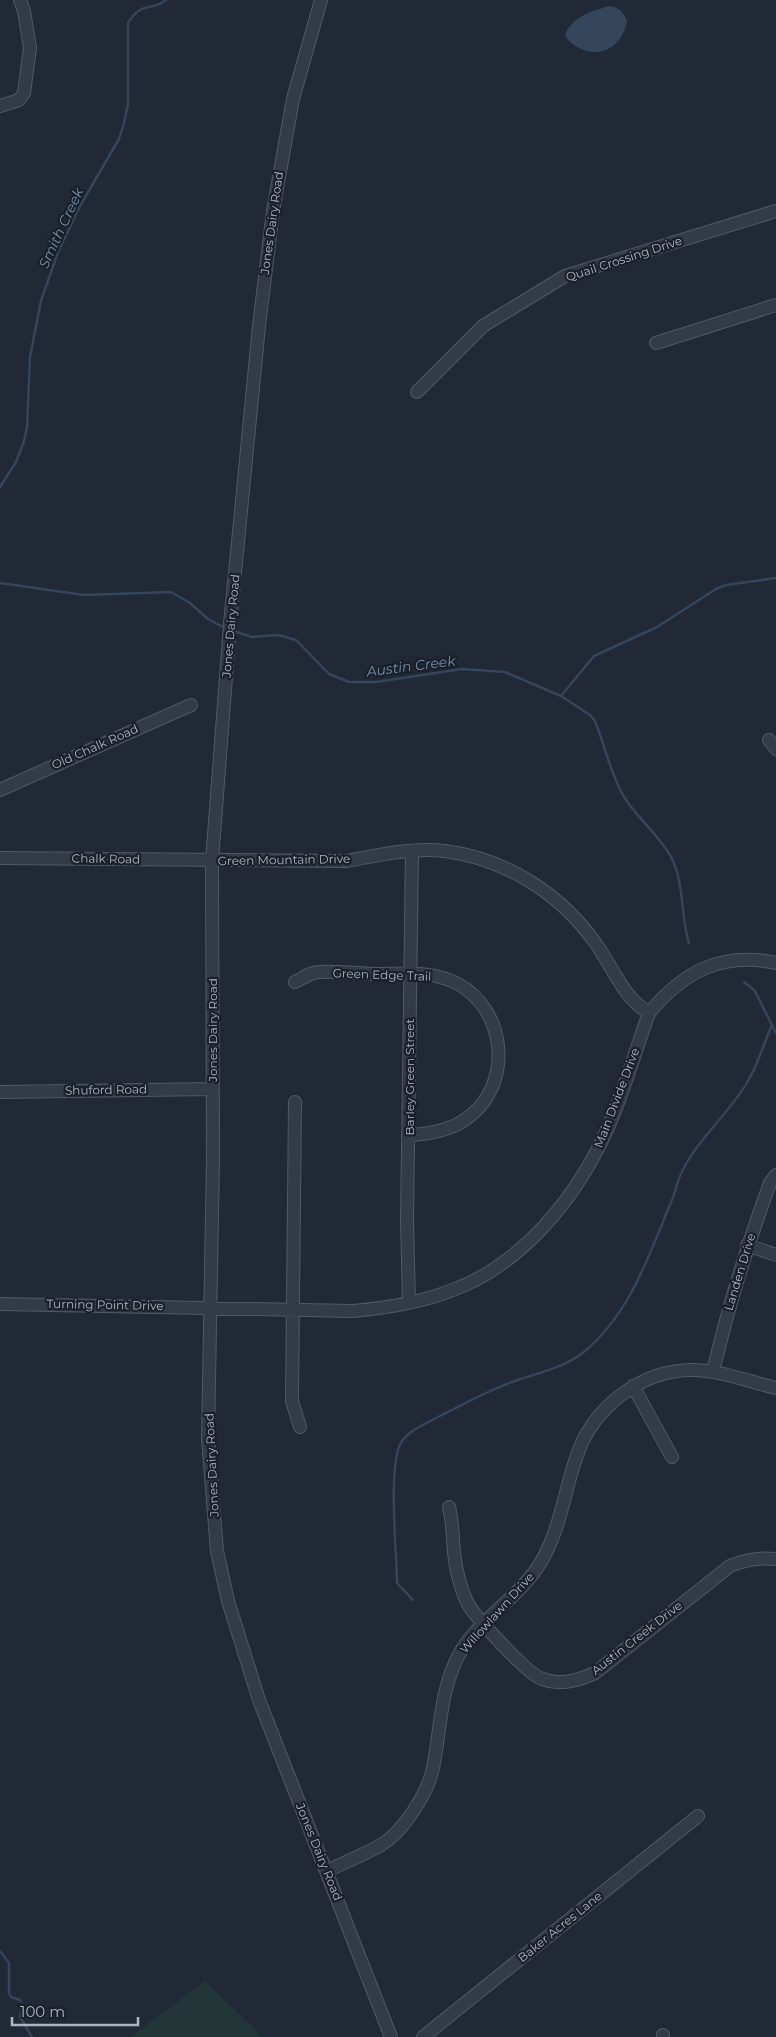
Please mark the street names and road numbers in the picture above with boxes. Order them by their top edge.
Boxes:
street label: Jones Dairy Road [257,170,286,276]
street label: Quail Crossing Drive [564,233,684,284]
street label: Jones Dairy Road [218,574,243,679]
street label: Old Chalk Road [49,721,140,772]
street label: Chalk Road [72,850,140,867]
street label: Green Mountain Drive [218,851,350,868]
street label: Green Edge Trail [332,965,432,984]
street label: Jones Dairy Road [205,978,220,1083]
street label: Barley Green Street [402,1018,417,1135]
street label: Main Divide Drive [591,1046,643,1150]
street label: Shuford Road [65,1081,147,1098]
street label: Landen Drive [721,1231,758,1312]
street label: Turning Point Drive [46,1296,164,1313]
street label: Jones Dairy Road [201,1413,222,1518]
street label: Willowlawn Drive [456,1569,537,1656]
street label: Austin Creek Drive [588,1597,685,1678]
street label: Jones Dairy Road [293,1800,346,1903]
street label: Baker Acres Lane [515,1888,605,1965]

